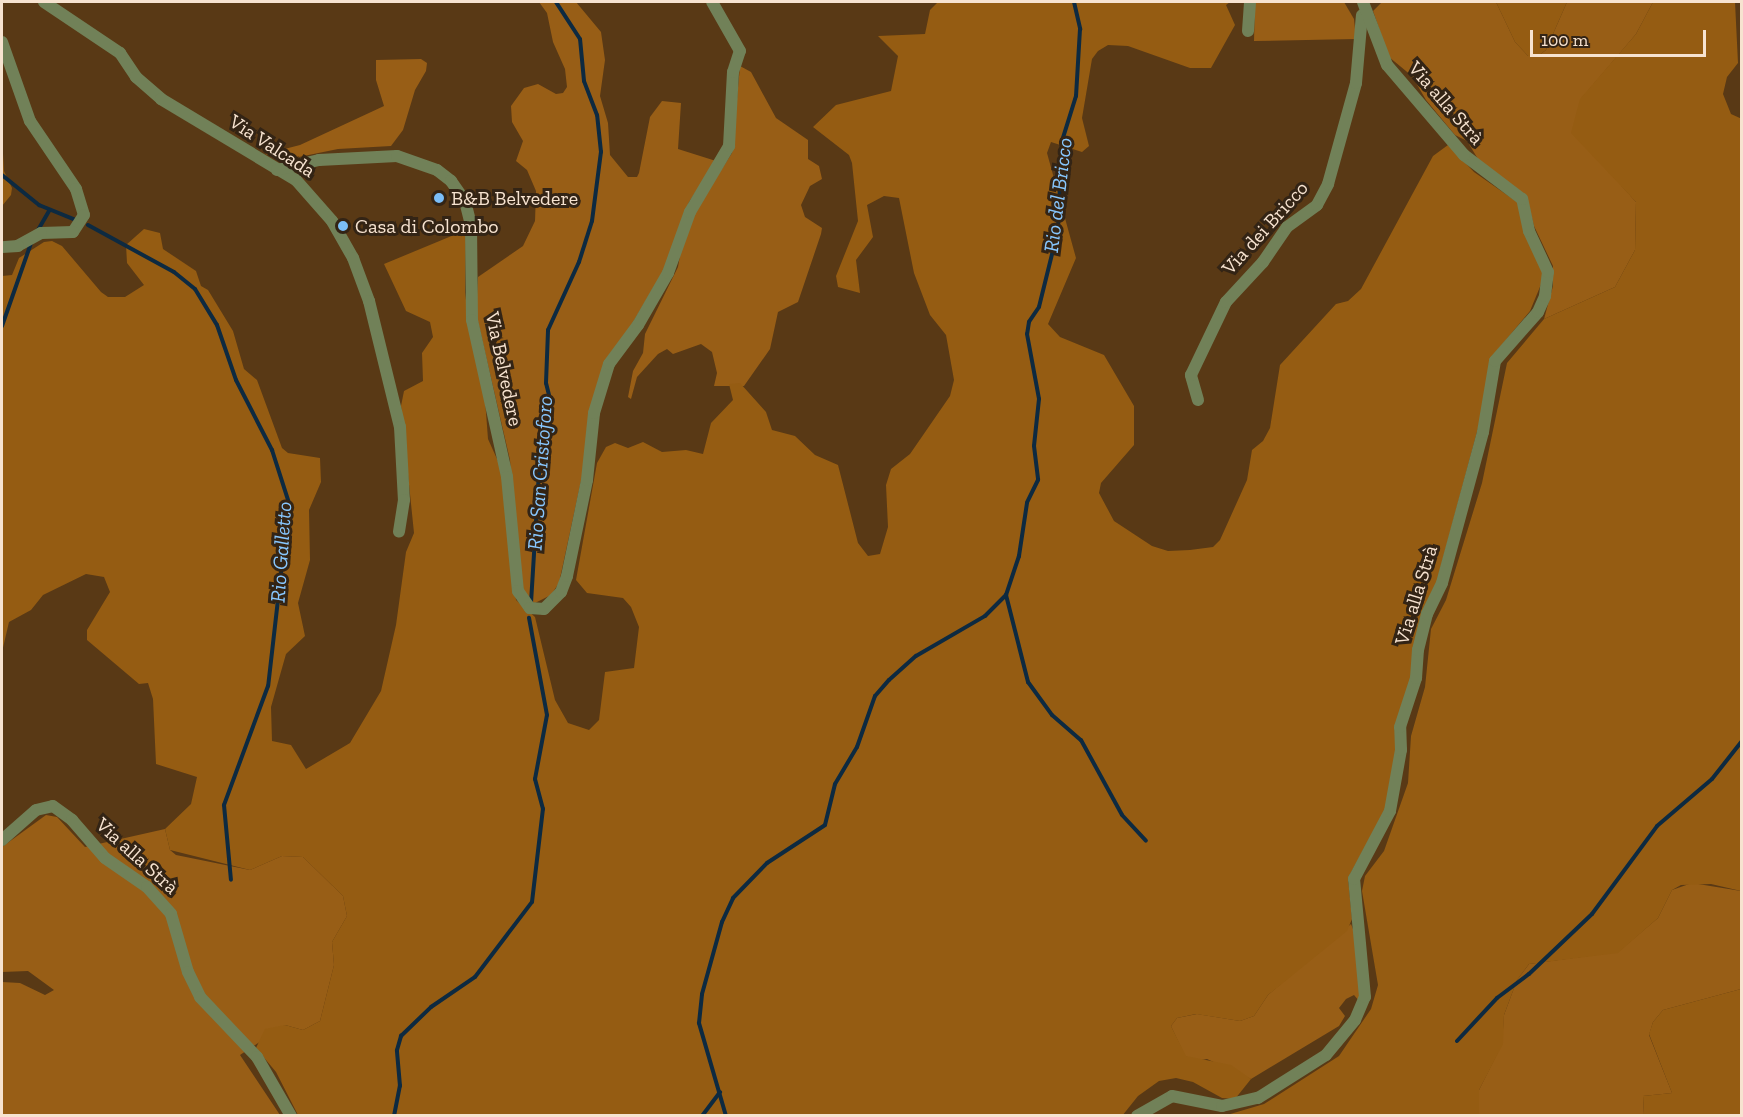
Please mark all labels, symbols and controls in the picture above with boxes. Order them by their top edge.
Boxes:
scale bar [1533,18,1708,56]
text: 100 m [1541,29,1588,51]
street label: Via alla Strà [1403,56,1489,150]
street label: Via Valcada [224,109,320,183]
water label: Rio del Bricco [1038,136,1078,254]
street label: Via dei Bricco [1217,176,1313,280]
place label: B&B Belvedere [451,186,578,210]
marker: B&B Belvedere [432,191,446,205]
place label: Casa di Colombo [355,214,499,238]
marker: Casa di Colombo [336,219,350,233]
street label: Via Belvedere [480,310,528,428]
water label: Rio San Cristoforo [522,395,558,551]
water label: Rio Galletto [265,501,297,603]
street label: Via alla Strà [1389,542,1443,648]
street label: Via alla Strà [91,813,183,899]

